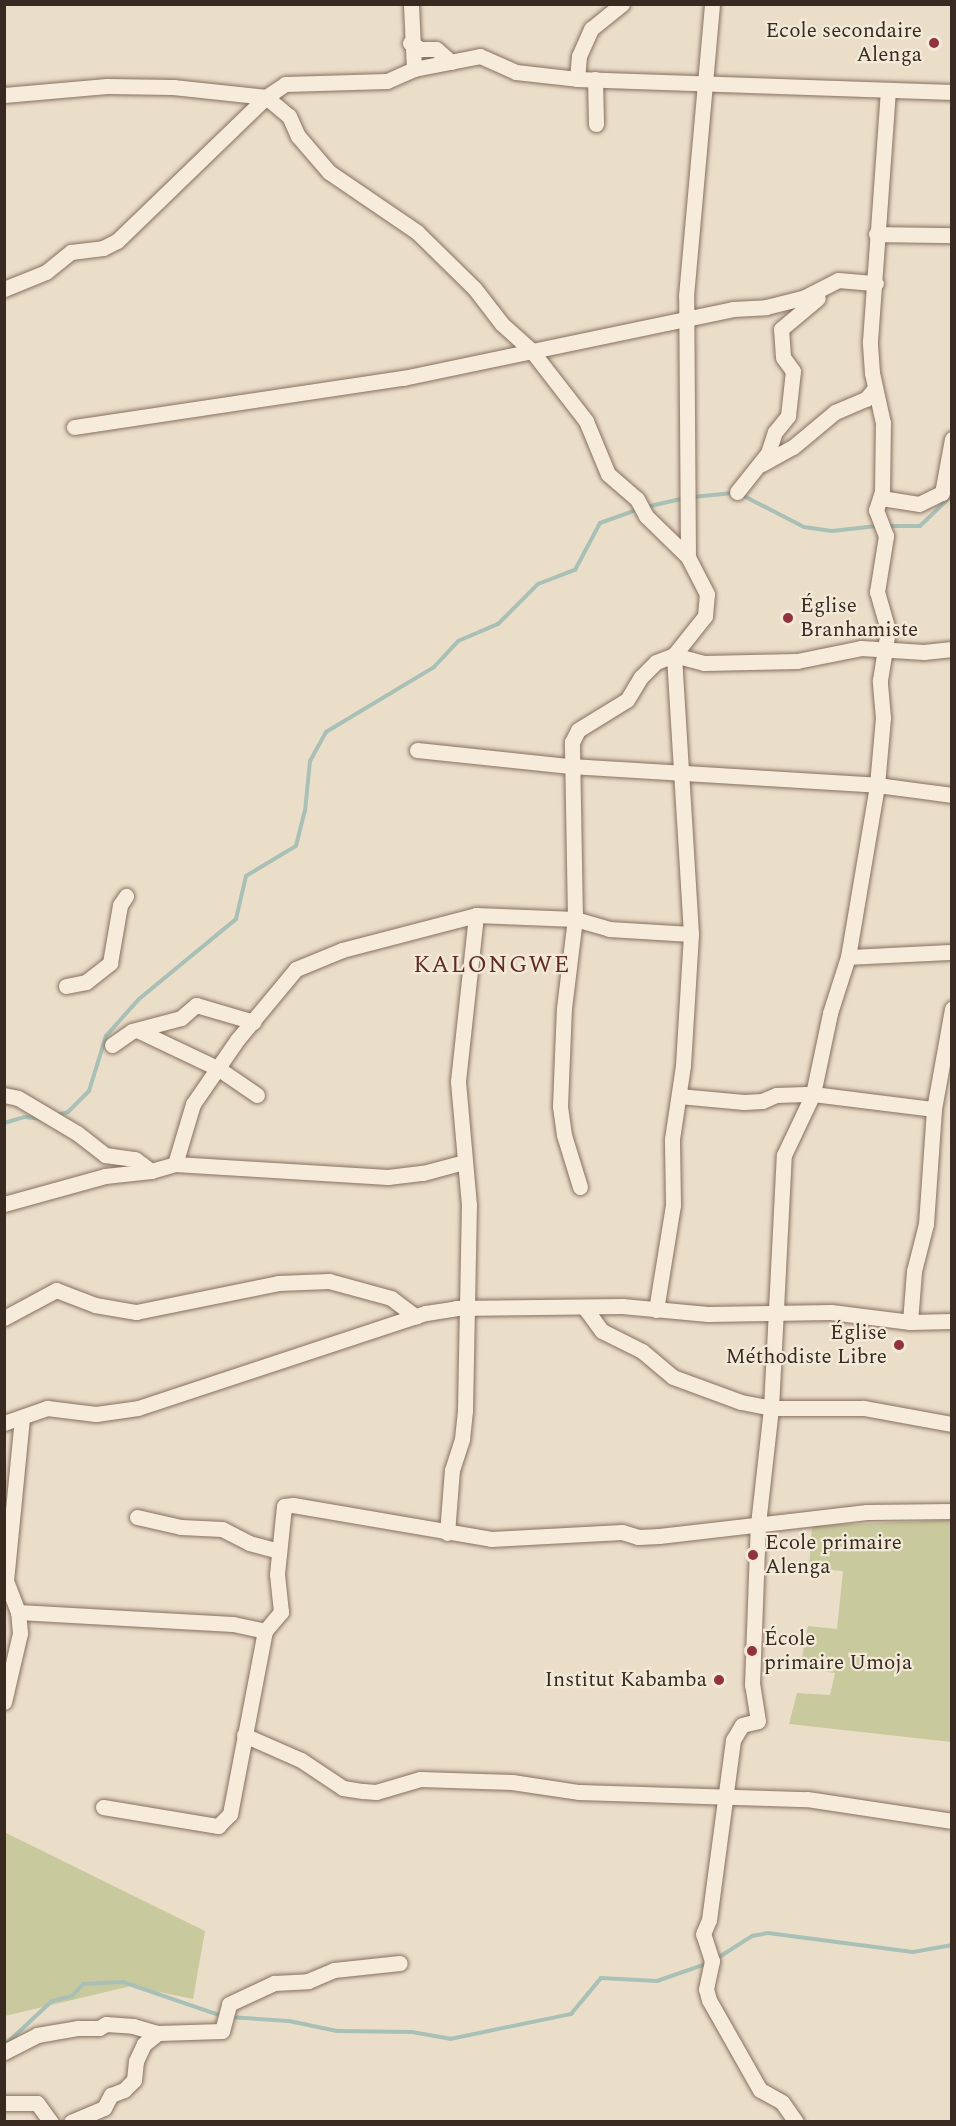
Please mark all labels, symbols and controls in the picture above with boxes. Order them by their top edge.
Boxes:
place label: Ecole secondaire Alenga [765,18,922,68]
marker: Ecole secondaire Alenga [927,36,941,50]
place label: Église Branhamiste [800,593,918,643]
marker: Église Branhamiste [781,611,795,625]
district label: KALONGWE [413,952,571,980]
place label: Église Méthodiste Libre [725,1320,887,1370]
marker: Église Méthodiste Libre [892,1338,906,1352]
place label: Ecole primaire Alenga [765,1530,902,1580]
marker: Ecole primaire Alenga [746,1548,760,1562]
place label: École primaire Umoja [764,1626,912,1676]
marker: École primaire Umoja [745,1644,759,1658]
place label: Institut Kabamba [545,1667,707,1693]
marker: Institut Kabamba [712,1673,726,1687]

